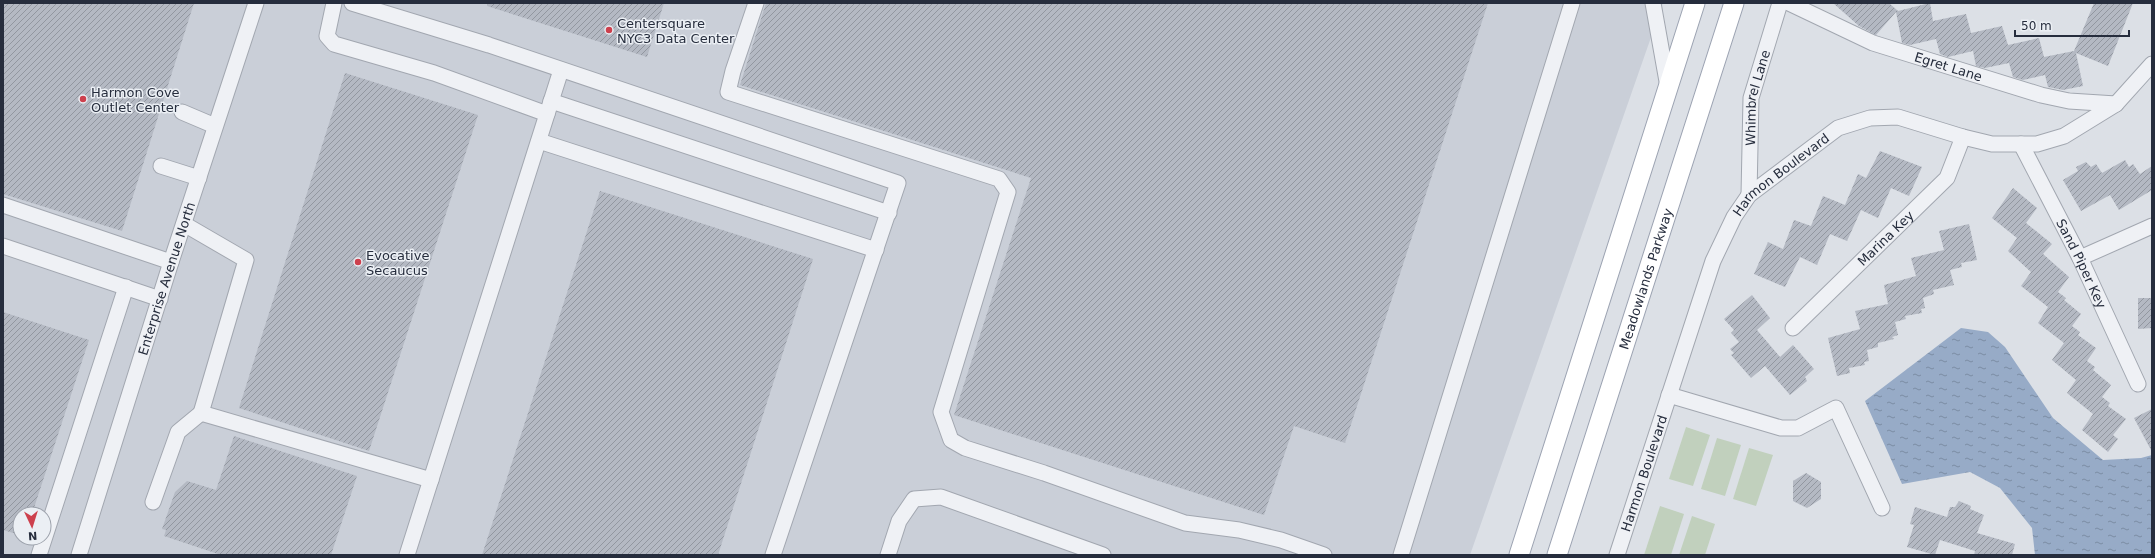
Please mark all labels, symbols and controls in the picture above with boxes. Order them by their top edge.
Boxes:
scale bar [2015,12,2129,38]
place label: Centersquare NYC3 Data Center [617,16,735,46]
text: 50 m [2021,19,2052,33]
marker: Centersquare NYC3 Data Center [604,25,614,35]
street label: Whimbrel Lane [1743,48,1773,146]
street label: Egret Lane [1913,49,1984,84]
place label: Harmon Cove Outlet Center [91,85,180,115]
marker: Harmon Cove Outlet Center [78,94,88,104]
street label: Harmon Boulevard [1730,130,1832,219]
street label: Enterprise Avenue North [135,200,198,357]
street label: Meadowlands Parkway [1616,206,1675,351]
street label: Marina Key [1854,207,1917,269]
street label: Sand Piper Key [2054,216,2110,311]
place label: Evocative Secaucus [366,248,429,278]
marker: Evocative Secaucus [353,257,363,267]
street label: Harmon Boulevard [1618,413,1670,533]
north arrow [12,506,52,546]
text: N [28,529,38,542]

